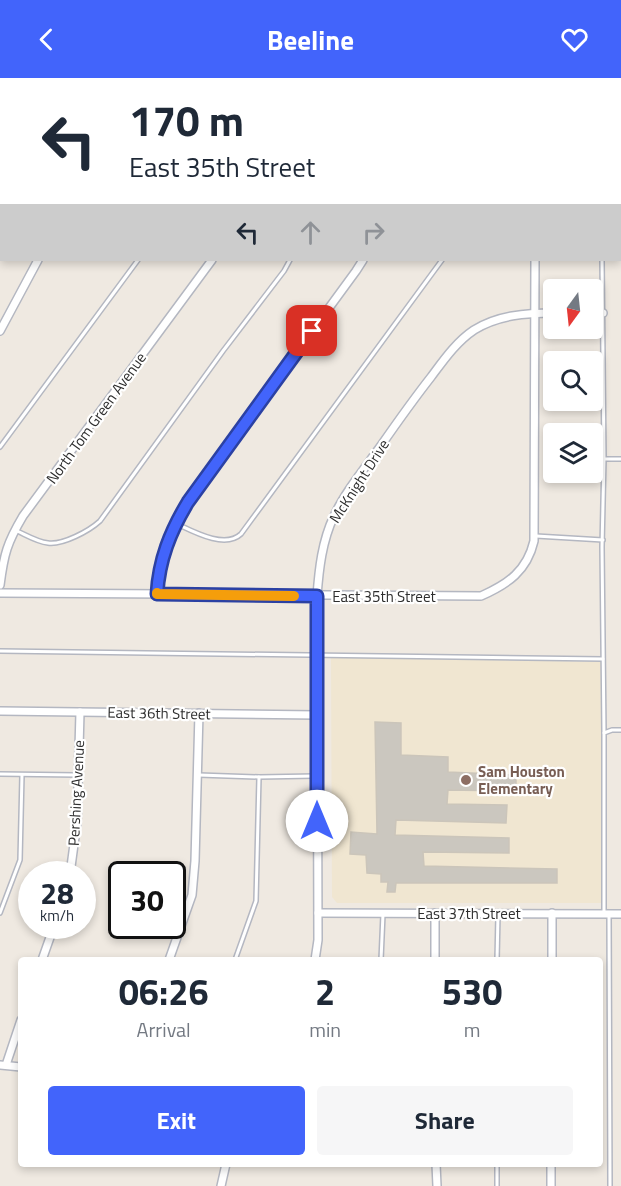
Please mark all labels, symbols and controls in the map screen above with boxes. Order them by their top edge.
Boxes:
text: Beeline [267,19,354,60]
icon: back [30,23,63,56]
icon: heart [558,23,591,56]
text: 170 m [129,88,244,152]
icon: left [30,102,108,180]
text: East 35th Street [129,146,315,187]
icon: left [231,216,264,249]
icon: ahead [294,216,327,249]
icon: right [357,216,390,249]
north arrow [543,279,603,339]
map controls [543,279,603,483]
pin [286,305,337,356]
icon: arrive [295,314,328,347]
street label: North Tom Green Avenue [40,347,152,489]
button: search [543,351,603,411]
button: layers [543,423,603,483]
street label: McKnight Drive [323,434,395,528]
street label: East 35th Street [332,585,436,608]
street label: East 36th Street [107,701,212,725]
street label: Pershing Avenue [62,740,90,846]
place label: Sam Houston Elementary [478,760,565,800]
marker: Sam Houston Elementary [459,773,473,787]
position arrow [285,789,349,853]
speed limit sign: 30 [108,861,186,939]
text: 28 [40,870,74,916]
street label: East 37th Street [417,902,521,925]
text: km/h [40,904,74,927]
text: 06:26 [119,964,209,1019]
text: 2 [315,964,335,1019]
text: 530 [442,964,502,1019]
text: Arrival [137,1014,191,1045]
text: min [309,1014,341,1045]
text: m [464,1014,480,1045]
button: Exit [48,1086,305,1155]
button: Share [317,1086,573,1155]

